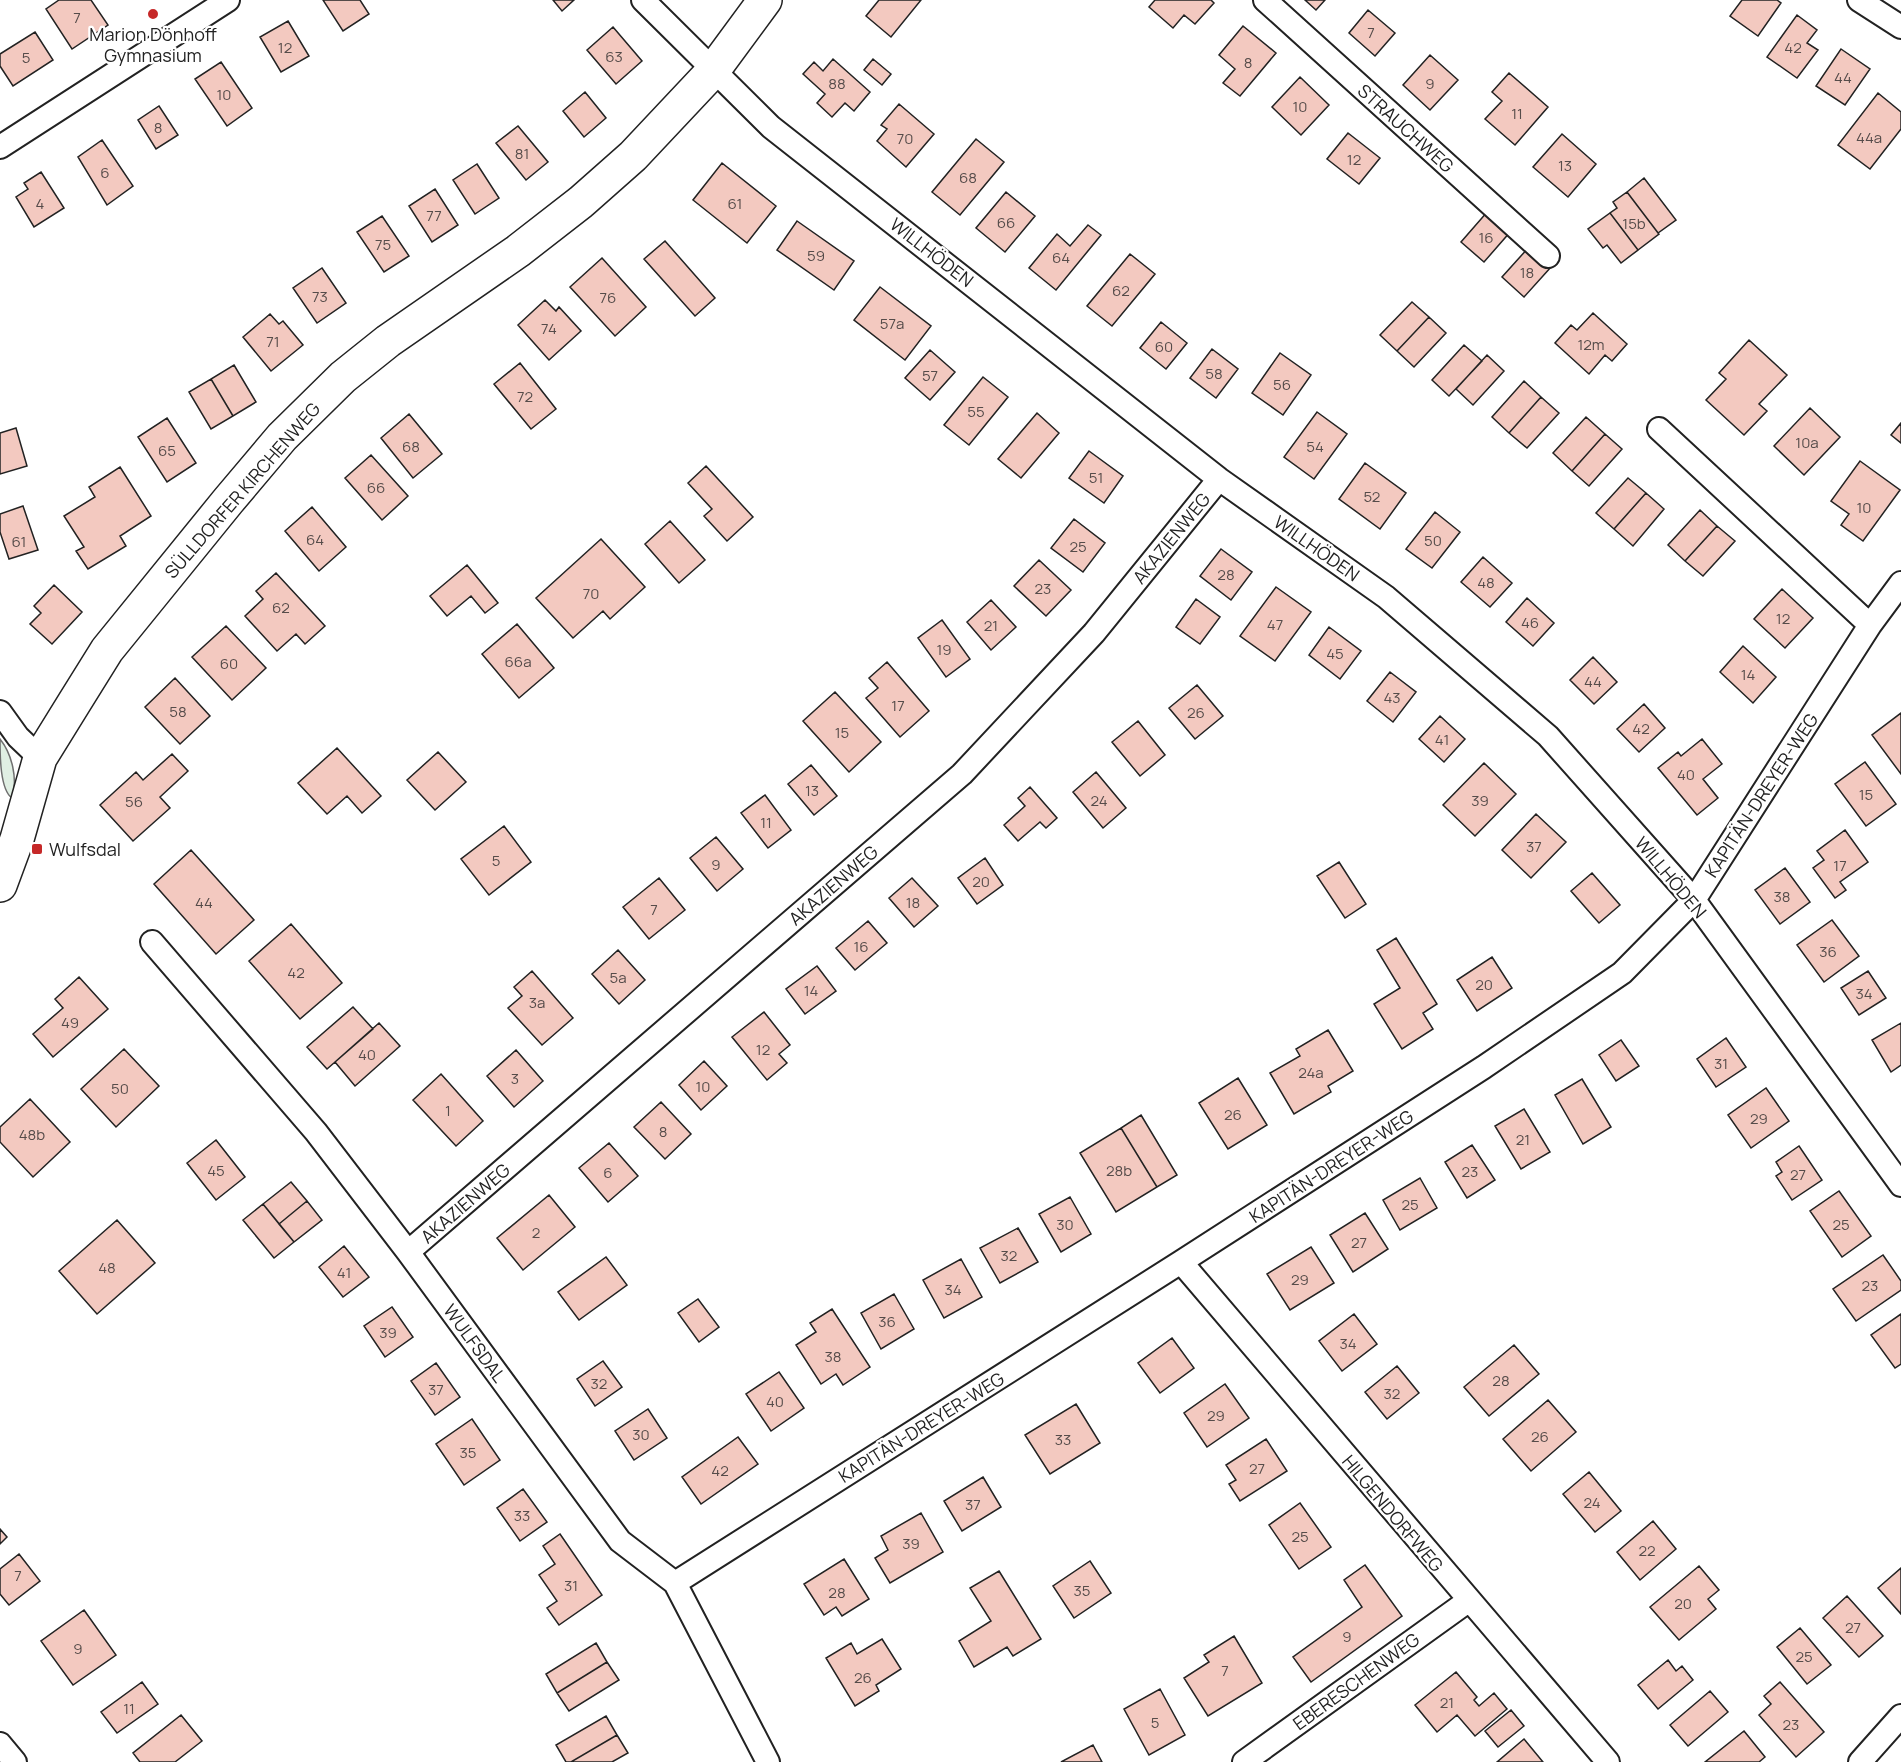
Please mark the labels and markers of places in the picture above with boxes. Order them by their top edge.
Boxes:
marker: Marion Dönhoff Gymnasium [146,7,160,21]
place label: Marion Dönhoff Gymnasium [89,22,217,67]
place label: Wulfsdal [49,837,121,861]
marker: Wulfsdal [30,842,44,856]

